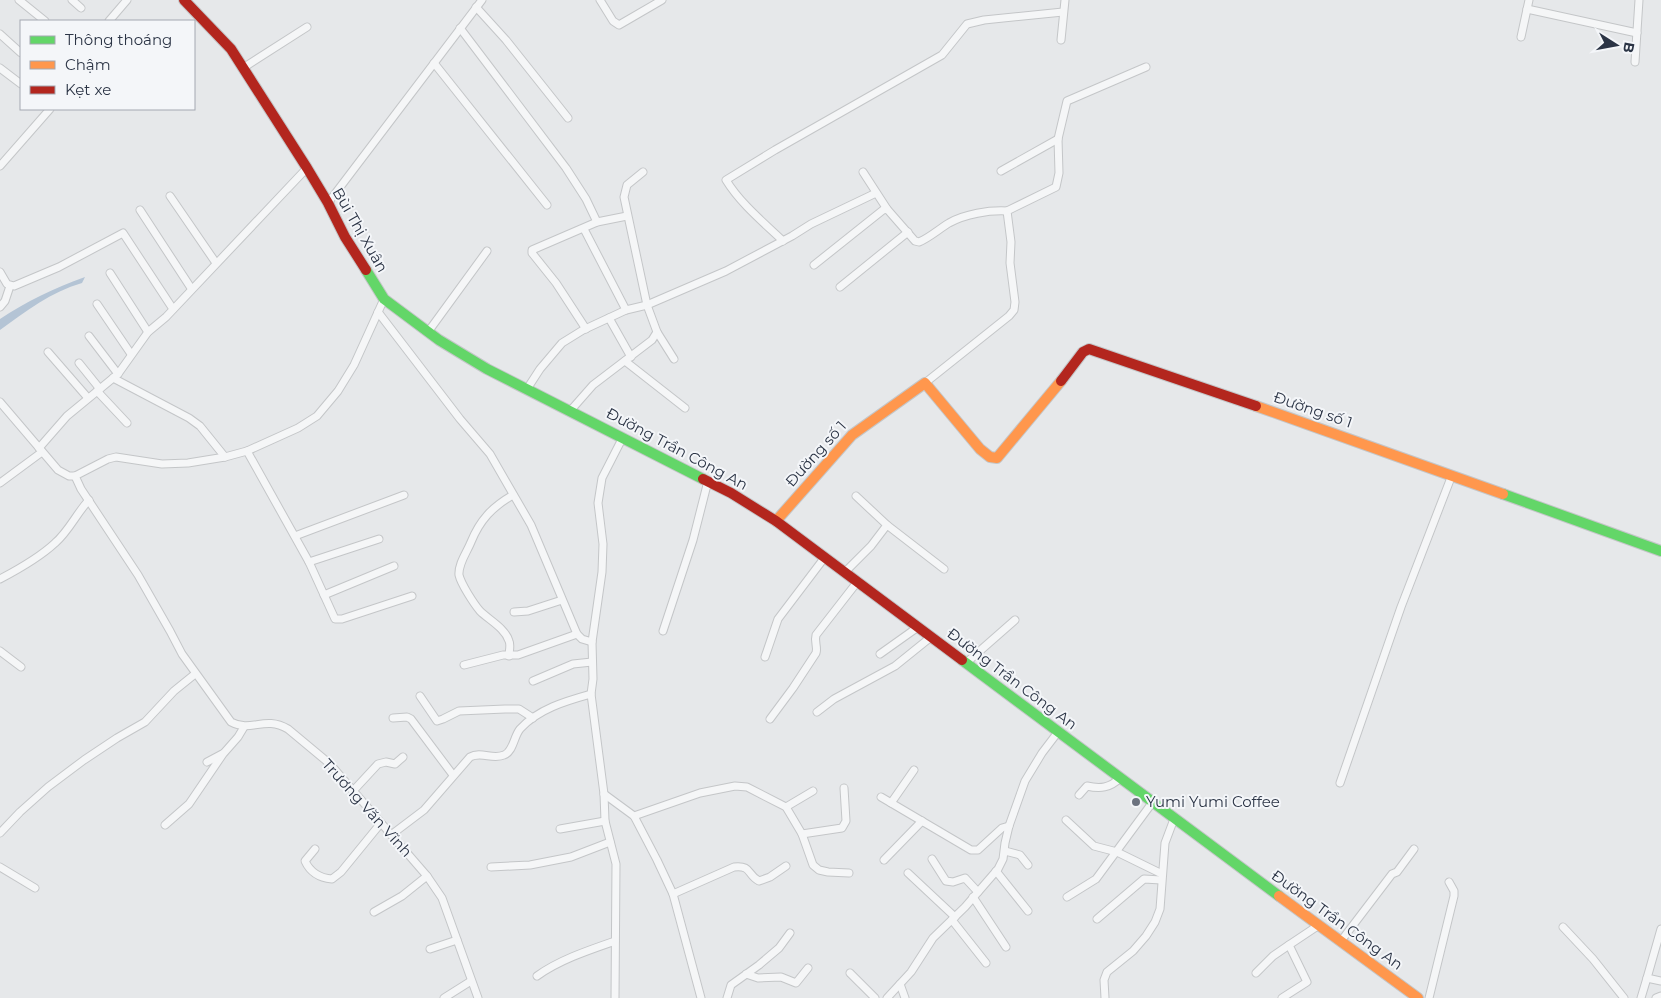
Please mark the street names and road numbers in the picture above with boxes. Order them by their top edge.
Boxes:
street label: Bùi Thị Xuân [329,184,392,275]
street label: Đường số 1 [1271,387,1355,432]
street label: Đường Trần Công An [603,403,751,494]
street label: Đường số 1 [781,417,850,491]
street label: Đường Trần Công An [944,624,1081,734]
street label: Trương Văn Vĩnh [318,755,416,861]
street label: Đường Trần Công An [1268,866,1407,974]

